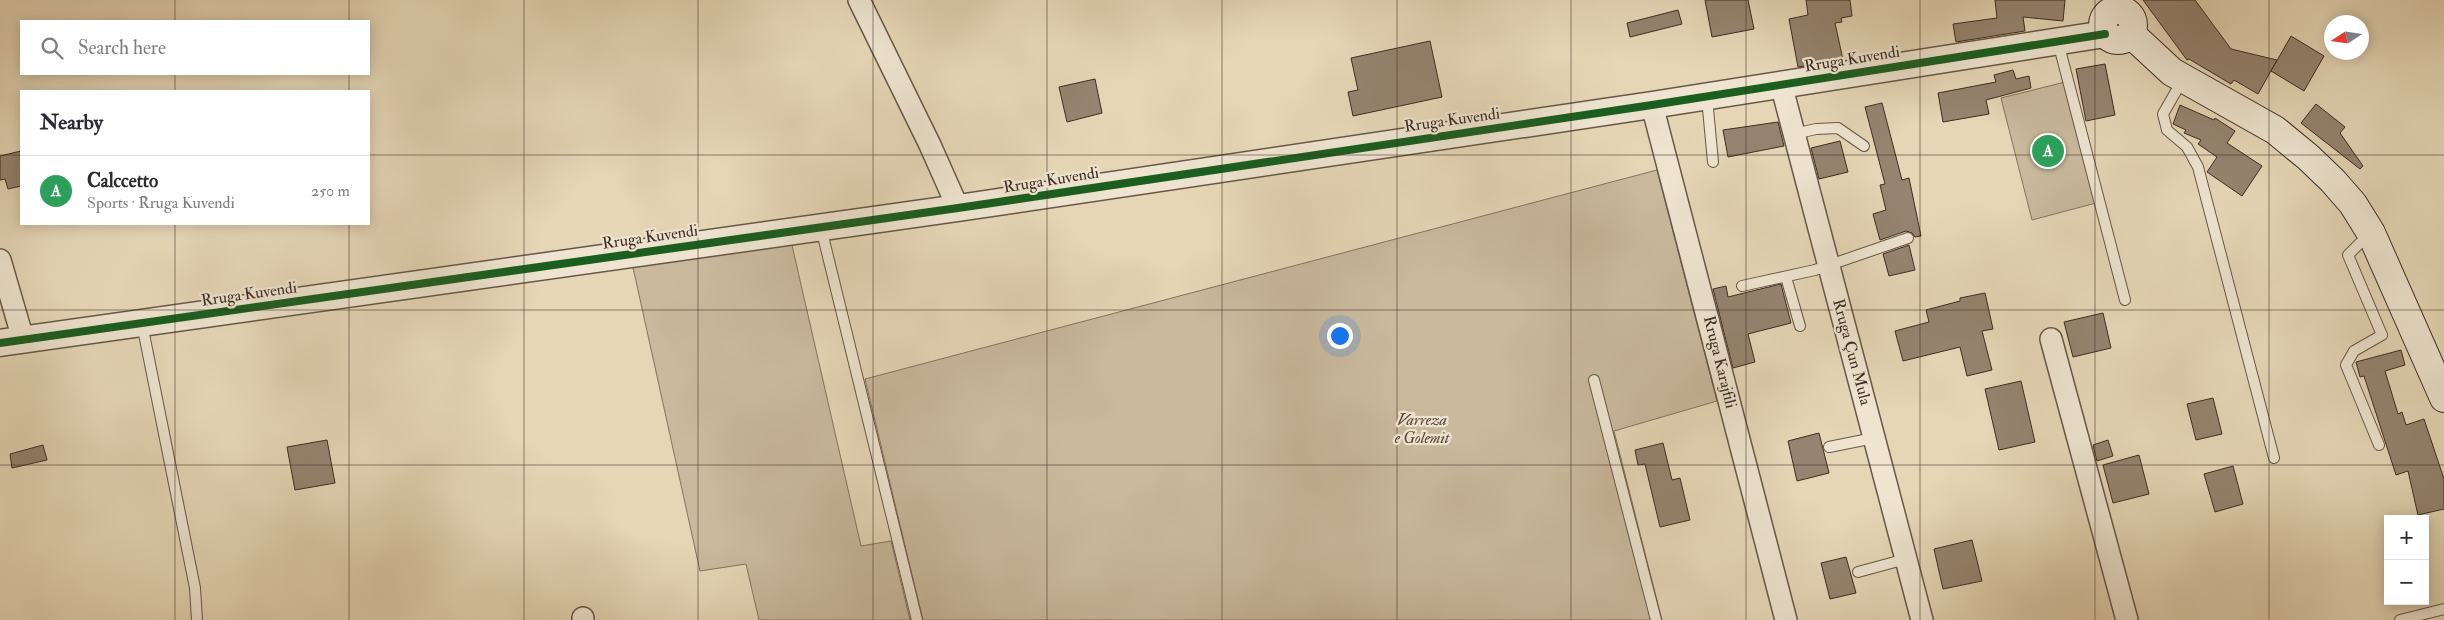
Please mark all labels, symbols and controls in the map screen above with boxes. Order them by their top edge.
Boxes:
north arrow [2324,15,2369,60]
search box [20,20,370,75]
icon: search [38,34,66,62]
text: Search here [78,36,166,60]
street label: Rruga Kuvendi [1803,42,1901,76]
street label: Rruga Kuvendi [1403,103,1501,137]
text: Nearby [40,109,103,136]
pin: A [2032,132,2064,170]
street label: Rruga Kuvendi [1002,163,1100,197]
text: Calccetto [87,169,158,193]
text: A [51,181,61,201]
text: 250 m [311,181,350,201]
text: Sports · Rruga Kuvendi [87,193,235,213]
street label: Rruga Kuvendi [601,220,699,254]
street label: Rruga Kuvendi [200,277,298,311]
street label: Rruga Çun Mula [1828,297,1876,408]
street label: Rruga Karajfili [1699,314,1741,410]
your location [1327,323,1353,349]
park label: Varreza e Golemit [1395,410,1451,448]
map controls [2384,515,2429,605]
button: + [2384,515,2429,560]
button: − [2384,560,2429,605]

